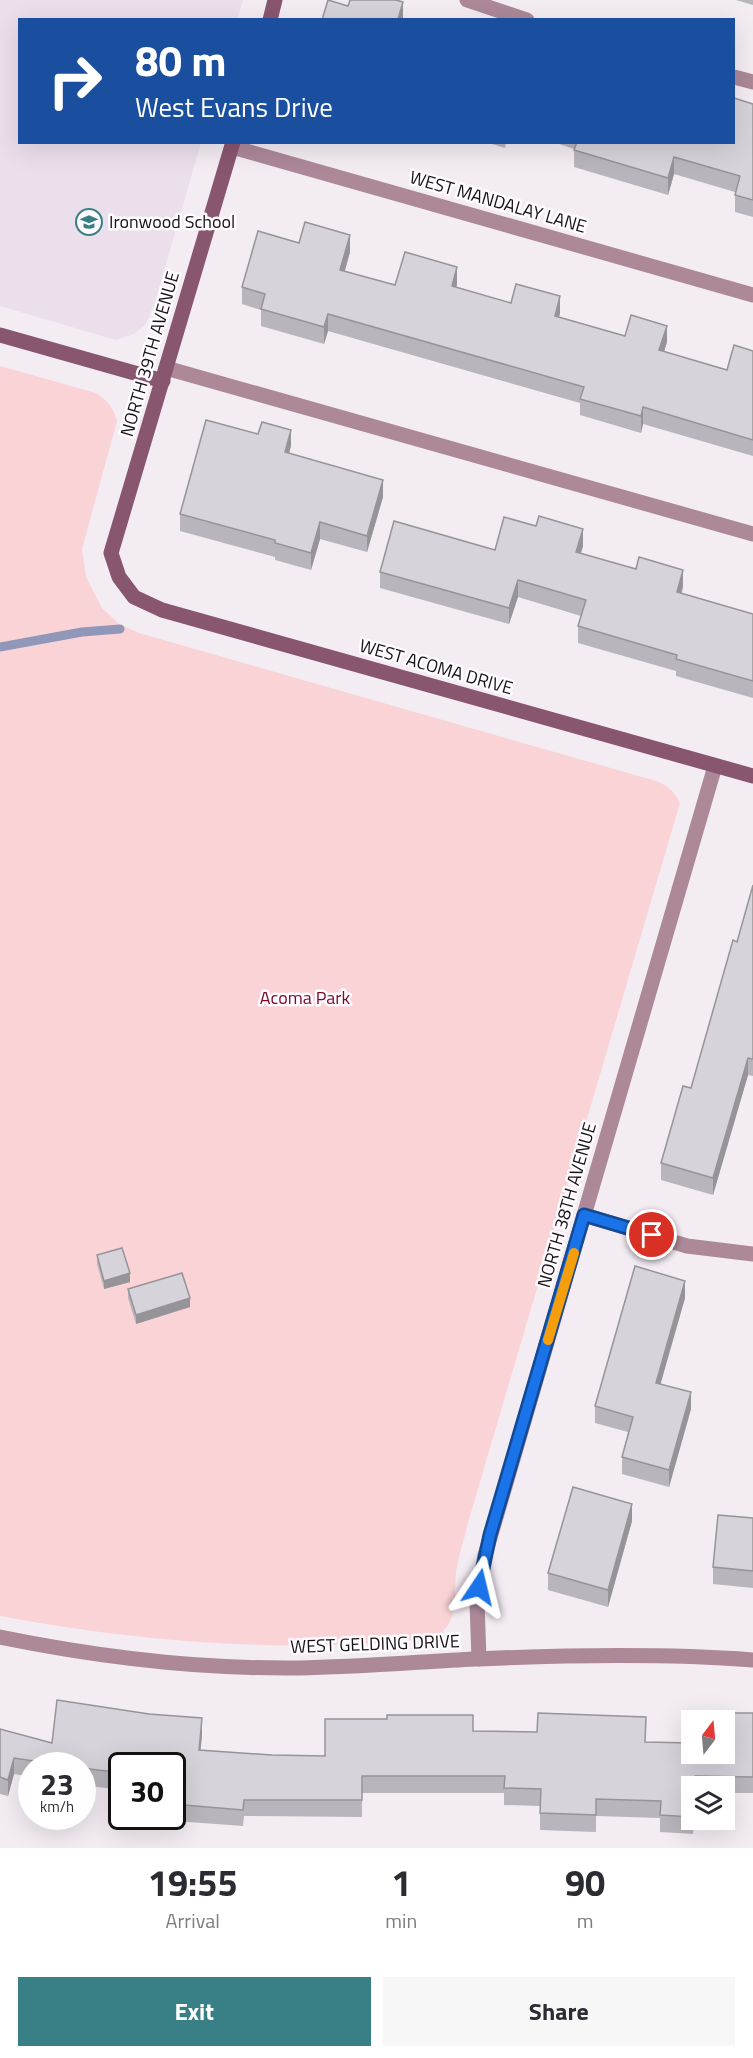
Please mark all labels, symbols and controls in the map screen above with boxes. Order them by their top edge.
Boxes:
text: 80 m [135,28,227,92]
icon: right [36,42,114,120]
text: West Evans Drive [135,86,333,127]
street label: WEST MANDALAY LANE [407,163,590,240]
school or university icon: Ironwood School [74,207,104,237]
place label: Ironwood School [109,208,235,235]
street label: NORTH 39TH AVENUE [113,268,186,440]
street label: WEST ACOMA DRIVE [356,632,516,701]
park label: Acoma Park [260,984,351,1011]
street label: NORTH 38TH AVENUE [530,1119,603,1291]
pin [626,1209,677,1260]
icon: arrive [635,1218,668,1251]
position arrow [447,1555,511,1619]
street label: WEST GELDING DRIVE [290,1627,460,1660]
north arrow [681,1710,735,1764]
map controls [681,1710,735,1830]
speed limit sign: 30 [108,1752,186,1830]
text: 23 [40,1761,74,1807]
button: layers [681,1776,735,1830]
text: km/h [40,1795,74,1818]
text: 19:55 [148,1855,238,1910]
text: 1 [391,1855,411,1910]
text: 90 [565,1855,605,1910]
text: Arrival [166,1905,220,1936]
text: min [385,1905,417,1936]
text: m [577,1905,593,1936]
button: Exit [18,1977,371,2046]
button: Share [383,1977,735,2046]

